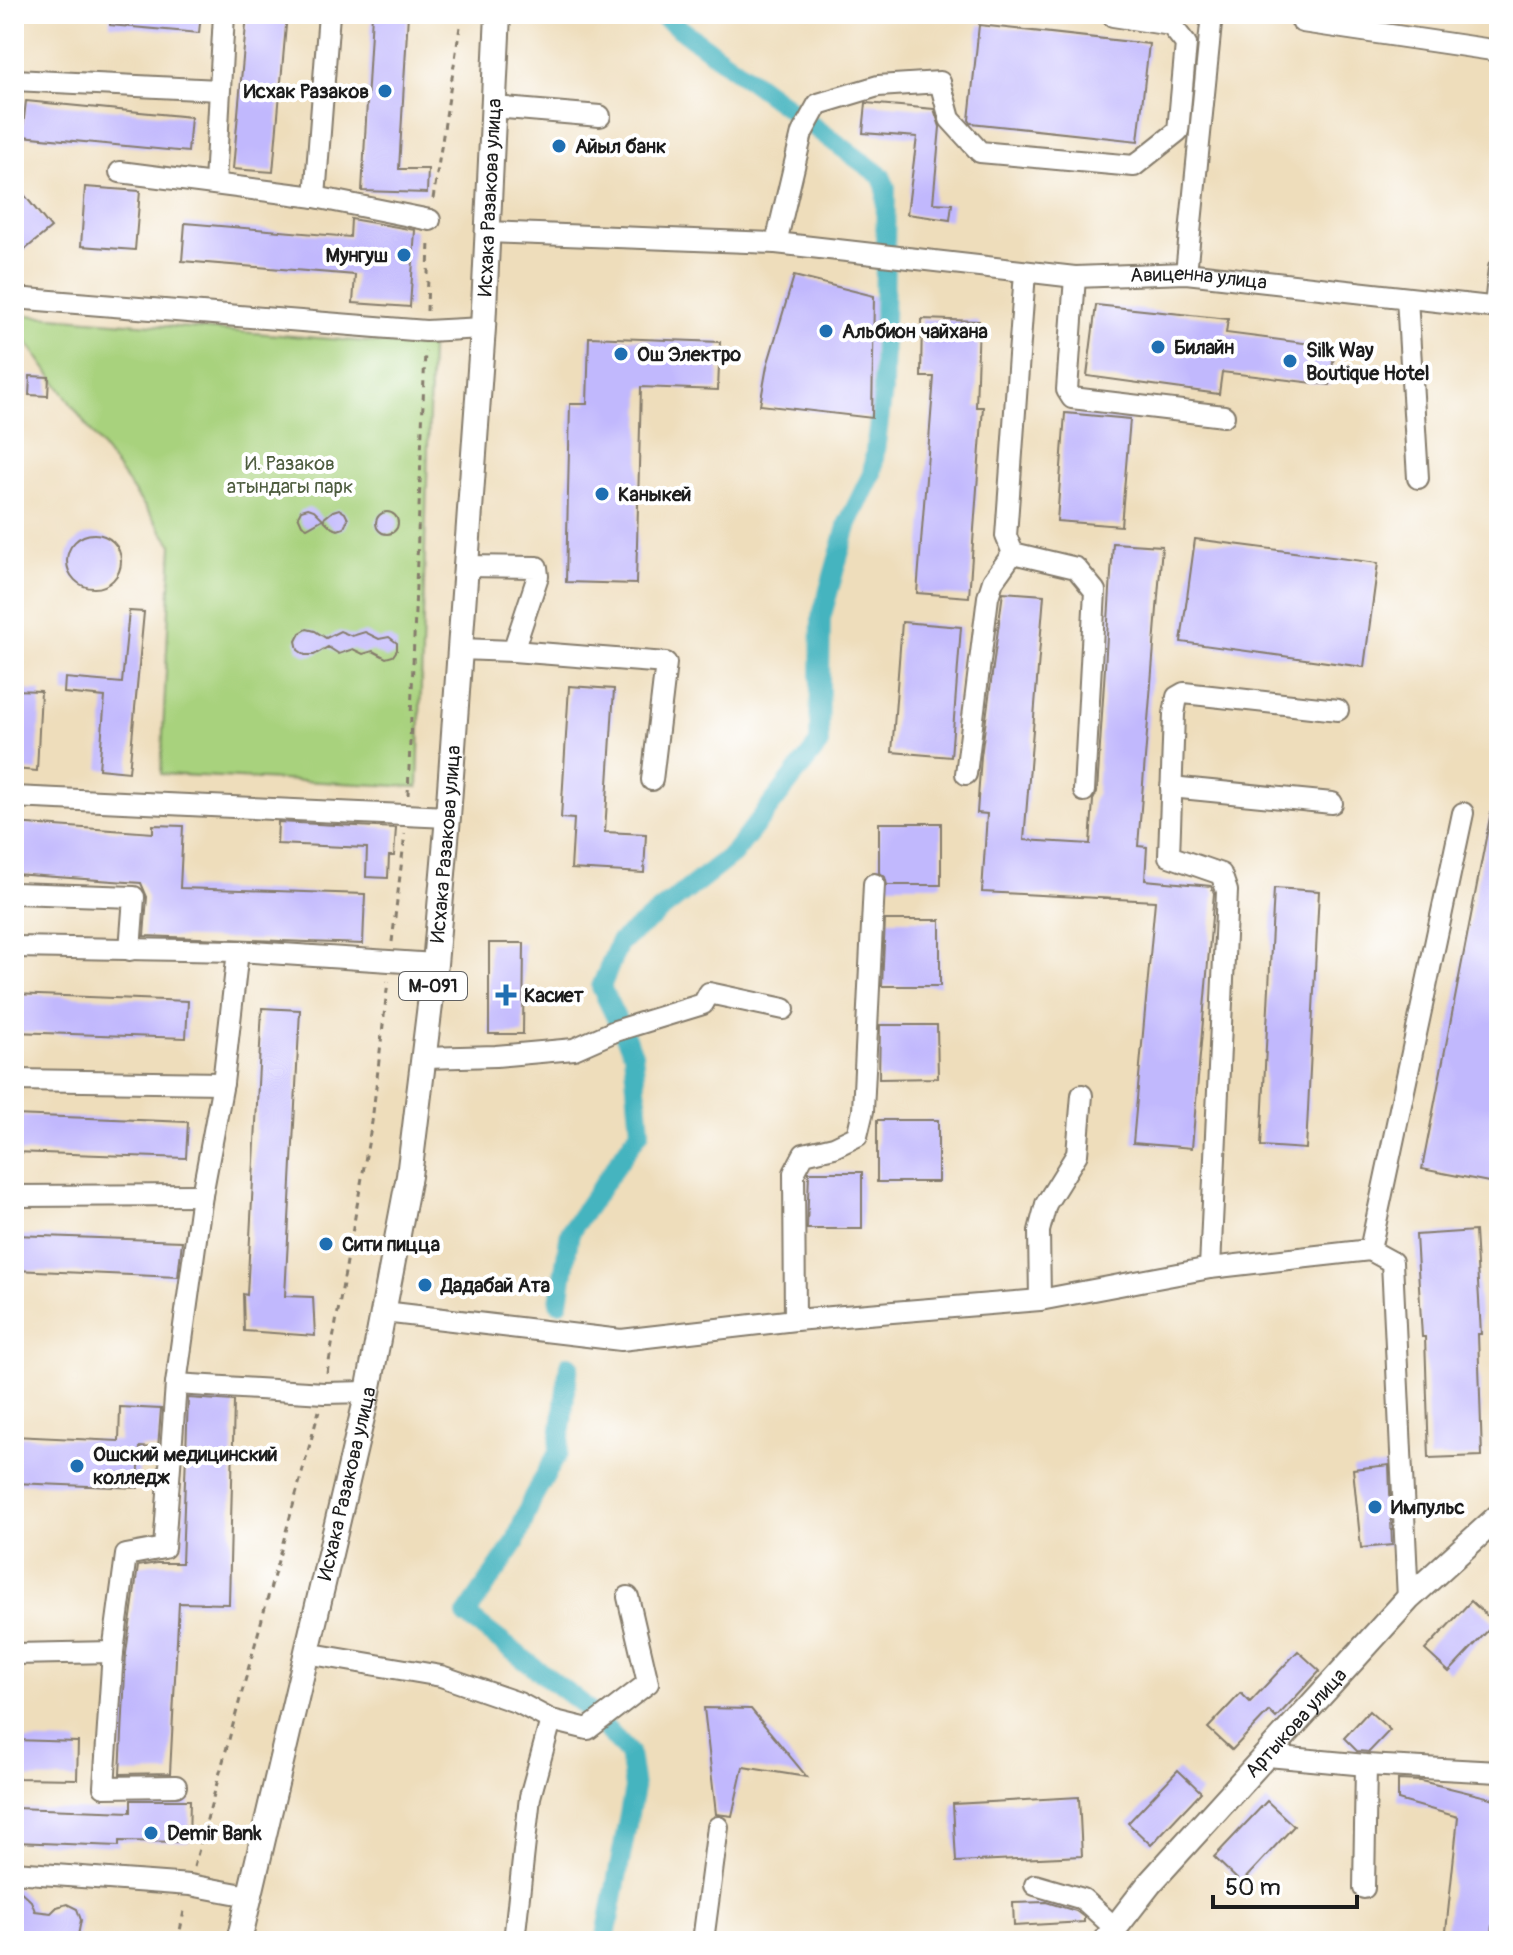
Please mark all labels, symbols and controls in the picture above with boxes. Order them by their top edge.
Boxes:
place label: Исхак Разаков [244,79,369,104]
marker: Исхак Разаков [376,82,394,100]
street label: Исхака Разакова улица [472,98,506,297]
place label: Айыл банк [575,134,666,159]
marker: Айыл банк [550,137,568,155]
place label: Мунгуш [326,243,388,268]
marker: Мунгуш [395,246,413,264]
street label: Авиценна улица [1130,260,1268,294]
place label: Альбион чайхана [842,319,988,344]
marker: Альбион чайхана [817,322,835,340]
place label: Билайн [1174,335,1234,360]
marker: Билайн [1149,338,1167,356]
place label: Silk Way Boutique Hotel [1306,338,1429,386]
place label: Ош Электро [637,342,741,367]
marker: Ош Электро [612,345,630,363]
marker: Silk Way Boutique Hotel [1281,352,1299,370]
park label: И. Разаков атындагы парк [227,451,353,499]
place label: Каныкей [618,482,691,507]
marker: Каныкей [593,485,611,503]
street label: Исхака Разакова улица [424,744,466,944]
road number: М-091 [399,972,467,1000]
place label: Касиет [524,983,585,1008]
marker: Касиет [495,984,517,1006]
place label: Сити пицца [342,1232,440,1257]
marker: Сити пицца [317,1235,335,1253]
place label: Дадабай Ата [440,1273,550,1298]
marker: Дадабай Ата [416,1276,434,1294]
street label: Исхака Разакова улица [312,1385,381,1583]
place label: Ошский медицинский колледж [93,1442,278,1490]
marker: Ошский медицинский колледж [68,1457,86,1475]
place label: Импульс [1391,1495,1465,1520]
marker: Импульс [1366,1498,1384,1516]
street label: Артыкова улица [1239,1663,1352,1783]
place label: Demir Bank [167,1821,262,1846]
marker: Demir Bank [142,1824,160,1842]
scale bar [1213,1859,1357,1909]
text: 50 m [1225,1873,1281,1902]

